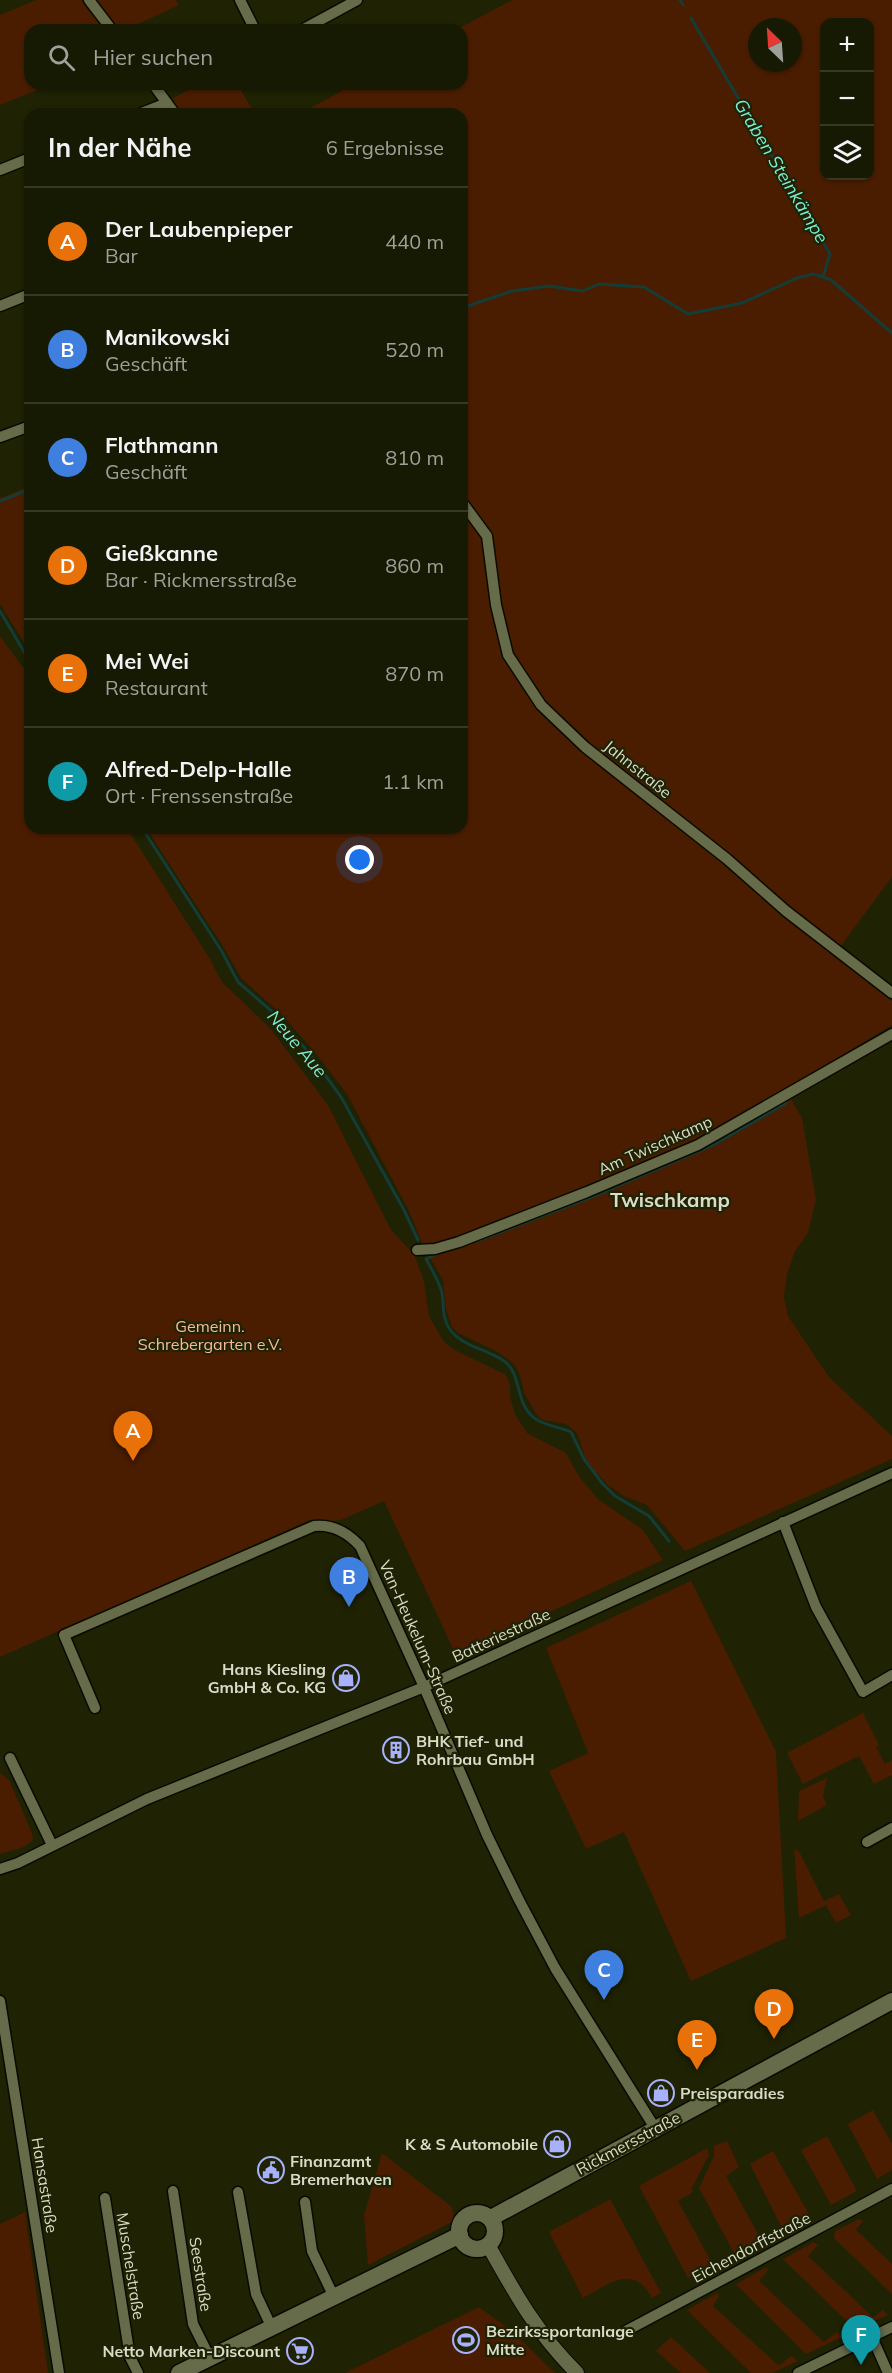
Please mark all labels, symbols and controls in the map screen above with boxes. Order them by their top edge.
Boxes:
north arrow [748,18,802,72]
map controls [820,18,874,180]
button: + [820,18,874,72]
search box [24,24,468,90]
icon: search [45,41,78,74]
text: Hier suchen [93,43,213,71]
button: − [820,72,874,126]
water label: Graben Steinkämpe [729,94,834,247]
button: layers [820,126,874,180]
text: In der Nähe [48,131,192,164]
text: 6 Ergebnisse [326,135,444,160]
text: Der Laubenpieper [105,215,292,243]
text: A [60,229,75,254]
text: 440 m [385,229,444,254]
text: Bar [105,243,138,268]
text: Manikowski [105,323,230,351]
text: B [61,337,74,362]
text: 520 m [385,337,444,362]
text: Geschäft [105,351,187,376]
text: Flathmann [105,431,219,459]
text: C [61,445,74,470]
text: 810 m [385,445,444,470]
text: Geschäft [105,459,187,484]
text: Gießkanne [105,539,218,567]
text: D [60,553,75,578]
text: 860 m [385,553,444,578]
text: Bar · Rickmersstraße [105,567,297,592]
text: Mei Wei [105,647,189,675]
text: E [62,661,73,686]
text: 870 m [385,661,444,686]
text: Restaurant [105,675,208,700]
street label: Jahnstraße [600,736,676,802]
text: Alfred-Delp-Halle [105,755,292,783]
text: F [62,769,73,794]
text: 1.1 km [382,769,444,794]
text: Ort · Frenssenstraße [105,783,293,808]
your location [345,845,374,874]
water label: Neue Aue [262,1005,333,1082]
street label: Am Twischkamp [595,1111,715,1179]
district label: Twischkamp [610,1187,730,1212]
park label: Gemeinn. Schrebergarten e.V. [138,1316,282,1354]
pin: A [114,1412,152,1461]
street label: Van-Heukelum-Straße [375,1557,461,1717]
pin: B [330,1558,368,1607]
street label: Batteriestraße [449,1604,553,1666]
place label: Hans Kiesling GmbH & Co. KG [208,1659,326,1697]
shop icon: Hans Kiesling GmbH & Co. KG [331,1663,361,1693]
place label: BHK Tief- und Rohrbau GmbH [416,1731,535,1769]
building icon: BHK Tief- und Rohrbau GmbH [381,1735,411,1765]
pin: C [584,1950,624,2000]
pin: D [754,1990,794,2039]
pin: E [678,2020,716,2070]
shop icon: Preisparadies [646,2078,676,2108]
place label: Preisparadies [680,2083,784,2103]
street label: Rickmersstraße [572,2107,684,2179]
shop icon: K & S Automobile [542,2129,572,2159]
place label: K & S Automobile [405,2134,538,2154]
street label: Hansastraße [28,2136,62,2234]
place label: Finanzamt Bremerhaven [290,2151,392,2189]
public building icon: Finanzamt Bremerhaven [256,2155,286,2185]
street label: Eichendorffstraße [688,2207,814,2287]
street label: Muschelstraße [113,2211,149,2321]
street label: Seestraße [185,2235,217,2313]
pin: F [842,2316,880,2365]
place label: Bezirkssportanlage Mitte [486,2321,634,2359]
sports icon: Bezirkssportanlage Mitte [451,2325,481,2355]
supermarket icon: Netto Marken-Discount [285,2336,315,2366]
place label: Netto Marken-Discount [102,2341,280,2361]

